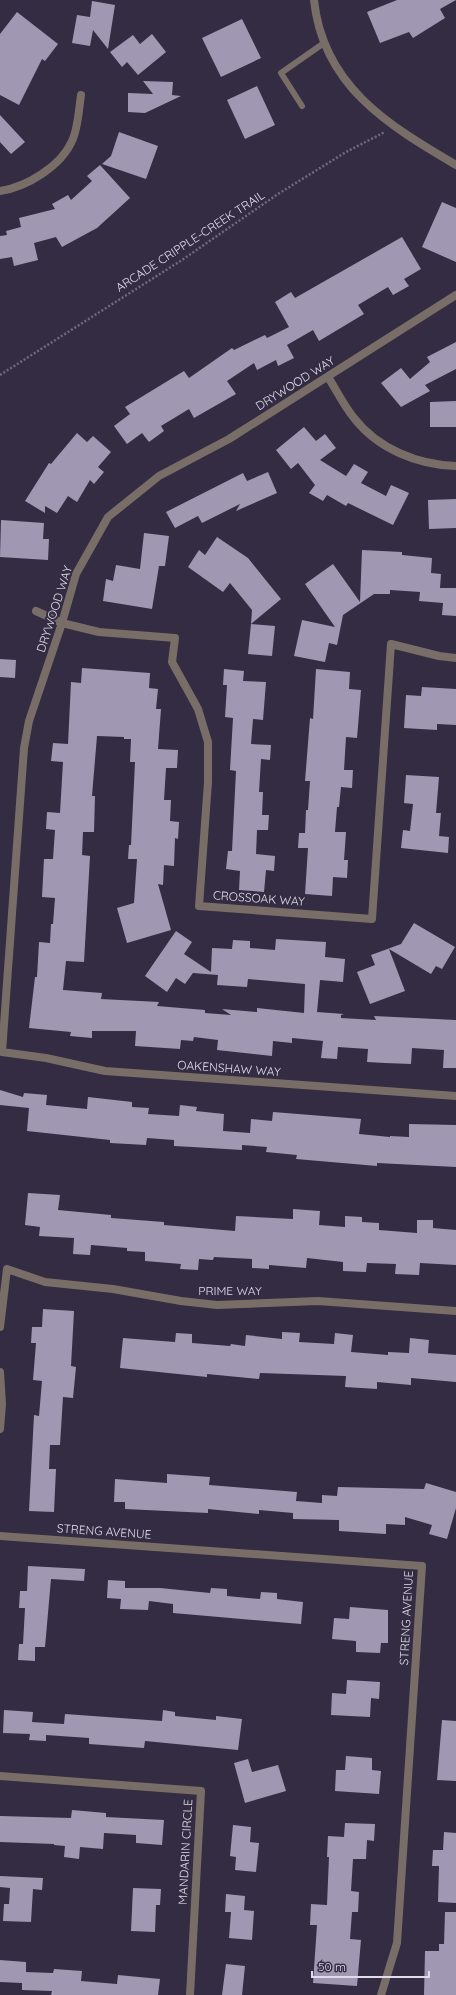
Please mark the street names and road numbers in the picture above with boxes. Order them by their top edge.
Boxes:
street label: ARCADE CRIPPLE-CREEK TRAIL [113,187,268,295]
street label: DRYWOOD WAY [253,353,337,413]
street label: DRYWOOD WAY [33,563,75,654]
street label: CROSSOAK WAY [213,887,306,909]
street label: OAKENSHAW WAY [177,1057,281,1079]
street label: PRIME WAY [198,1283,262,1298]
street label: STRENG AVENUE [56,1520,152,1542]
street label: STRENG AVENUE [396,1570,416,1666]
street label: MANDARIN CIRCLE [175,1799,195,1905]

